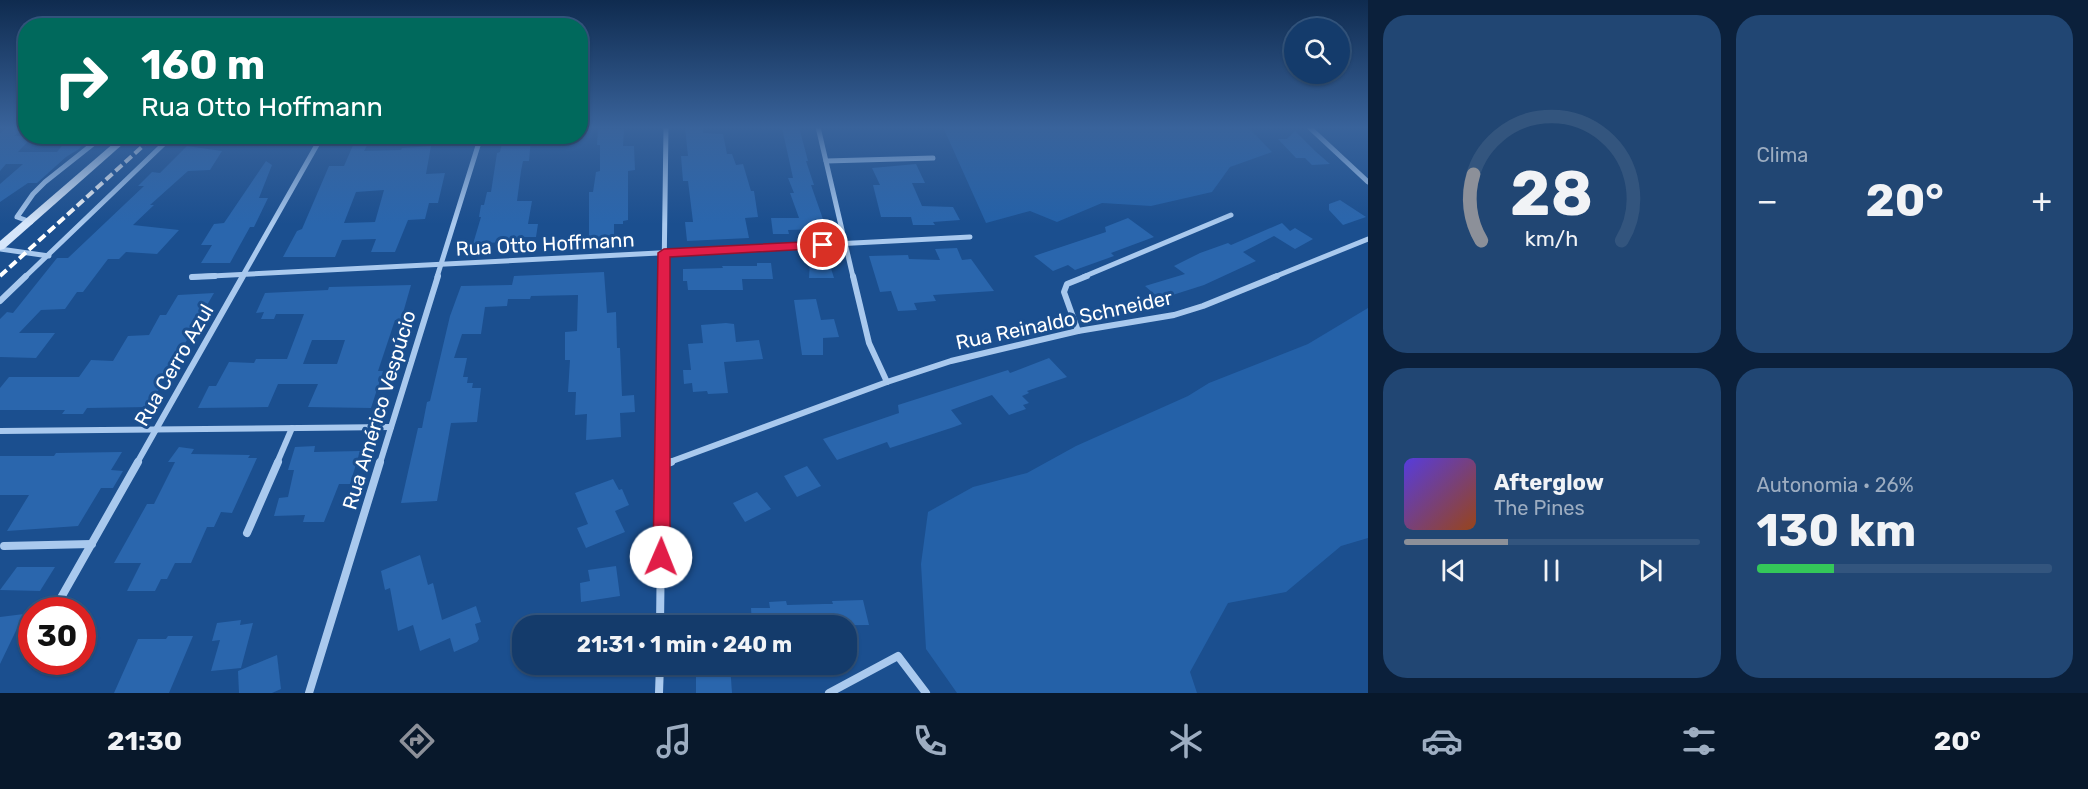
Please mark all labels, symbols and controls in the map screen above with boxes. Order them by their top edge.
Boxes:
map controls [1284,18,1350,84]
button: search [1284,18,1350,84]
text: 160 m [141,40,265,90]
icon: right [42,42,120,120]
text: Rua Otto Hoffmann [141,91,383,123]
text: Clima [1757,143,1808,167]
text: 28 [1510,157,1593,231]
text: 20° [1866,174,1944,227]
text: − [1757,181,1778,220]
text: + [2031,181,2052,220]
pin [797,219,848,270]
text: km/h [1525,226,1579,251]
street label: Rua Otto Hoffmann [455,227,635,261]
icon: arrive [806,228,839,261]
street label: Rua Reinaldo Schneider [953,285,1175,355]
street label: Rua Cerro Azul [129,300,219,430]
street label: Rua Américo Vespúcio [337,307,421,513]
text: Afterglow [1494,469,1604,496]
text: Autonomia · 26% [1757,473,1914,497]
text: The Pines [1494,496,1585,520]
text: 130 km [1757,504,1916,557]
position arrow [629,525,693,589]
icon: previous [1437,554,1470,587]
icon: pause [1535,554,1568,587]
icon: next [1634,554,1667,587]
speed limit sign: 30 [18,597,96,675]
text: 21:31 · 1 min · 240 m [577,631,792,658]
icon: directions [396,720,438,762]
icon: music [653,720,695,762]
icon: phone [909,720,951,762]
icon: climate [1165,720,1207,762]
icon: car [1421,720,1463,762]
icon: filters [1678,720,1720,762]
text: 21:30 [107,725,182,757]
text: 20° [1934,725,1981,757]

